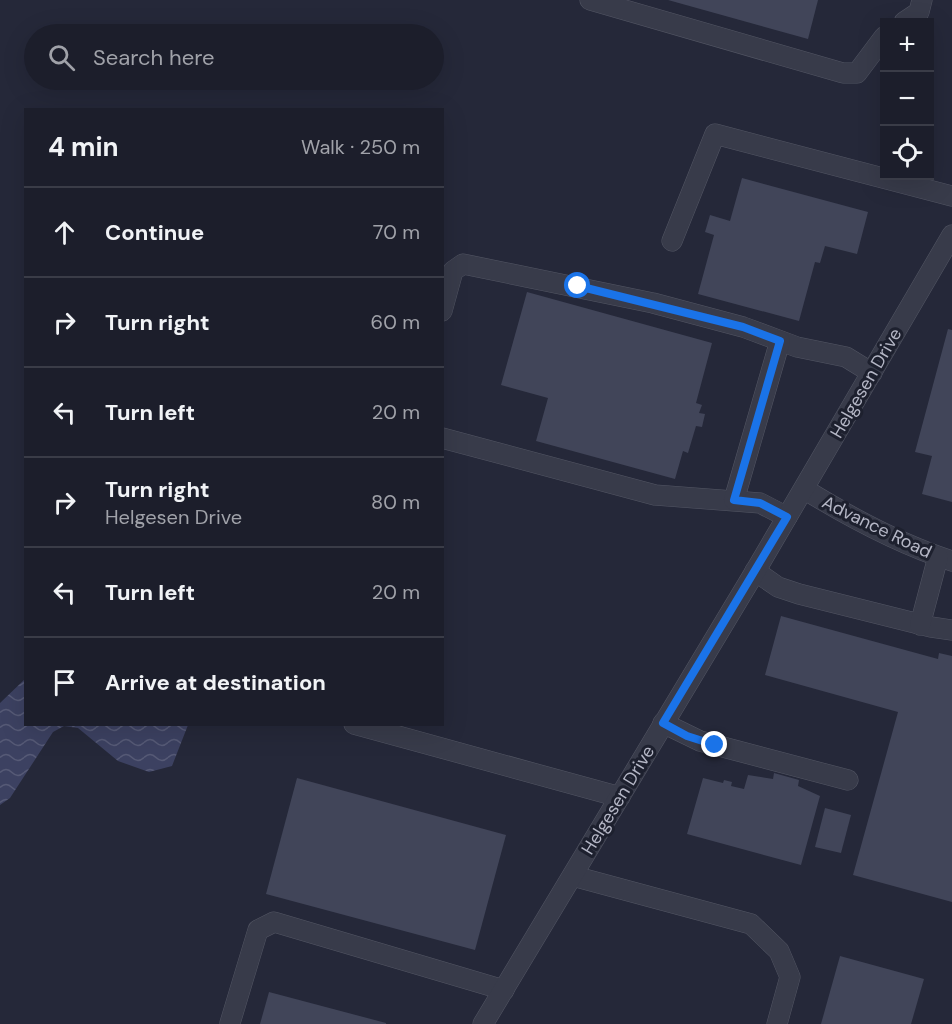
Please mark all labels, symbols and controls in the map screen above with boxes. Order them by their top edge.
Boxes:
map controls [880,18,934,180]
button: + [880,18,934,72]
search box [24,24,444,90]
icon: search [45,41,78,74]
text: Search here [93,43,214,72]
button: − [880,72,934,126]
button: locate [880,126,934,180]
text: 4 min [48,130,119,164]
text: Walk · 250 m [301,134,420,160]
icon: ahead [48,216,81,249]
text: Continue [105,218,204,247]
text: 70 m [373,219,420,245]
route start [564,272,590,298]
icon: right [48,306,81,339]
text: Turn right [105,308,210,337]
text: 60 m [371,309,420,335]
street label: Helgesen Drive [825,324,907,442]
icon: left [48,396,81,429]
text: Turn left [105,398,195,427]
text: 20 m [372,399,420,425]
text: Turn right [105,475,210,504]
icon: right [48,486,81,519]
text: 80 m [371,489,420,515]
street label: Advance Road [818,490,936,564]
text: Helgesen Drive [105,504,242,530]
icon: left [48,576,81,609]
text: Turn left [105,578,195,607]
text: 20 m [372,579,420,605]
icon: arrive [48,666,81,699]
text: Arrive at destination [105,668,326,697]
route end [701,731,727,757]
street label: Helgesen Drive [576,741,660,859]

